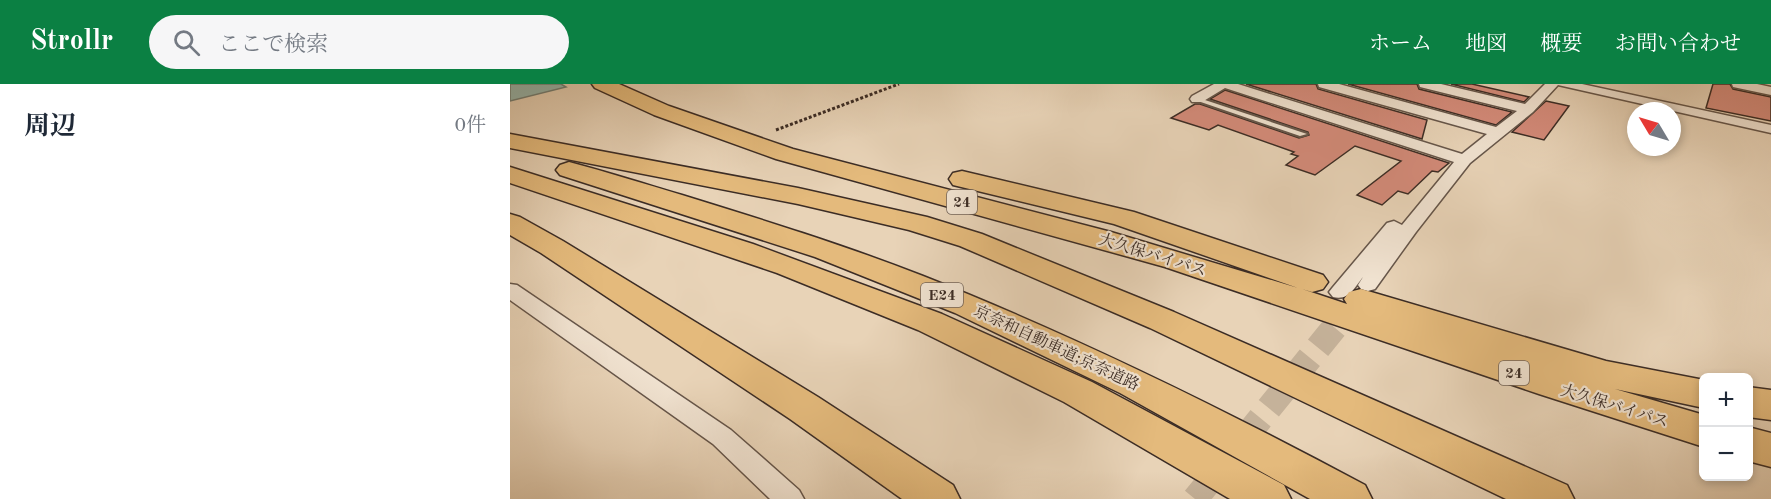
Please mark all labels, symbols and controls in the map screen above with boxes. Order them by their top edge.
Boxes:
search box [149,15,569,69]
icon: search [170,26,203,59]
text: Strollr [30,28,113,56]
text: ここで検索 [218,34,328,56]
text: ホーム [1369,34,1432,55]
text: 地図 [1465,34,1507,55]
text: 概要 [1540,34,1582,55]
text: お問い合わせ [1615,34,1741,55]
north arrow [1627,102,1681,156]
text: 周辺 [24,114,76,140]
text: 0件 [454,116,486,136]
road number: 24 [947,190,977,214]
street label: 大久保バイパス [1097,230,1209,280]
road number: E24 [921,283,963,307]
street label: 京奈和自動車道;京奈道路 [971,302,1142,394]
road number: 24 [1499,361,1529,385]
map controls [1699,373,1753,481]
button: + [1699,373,1753,427]
street label: 大久保バイパス [1559,381,1671,431]
button: − [1699,427,1753,481]

